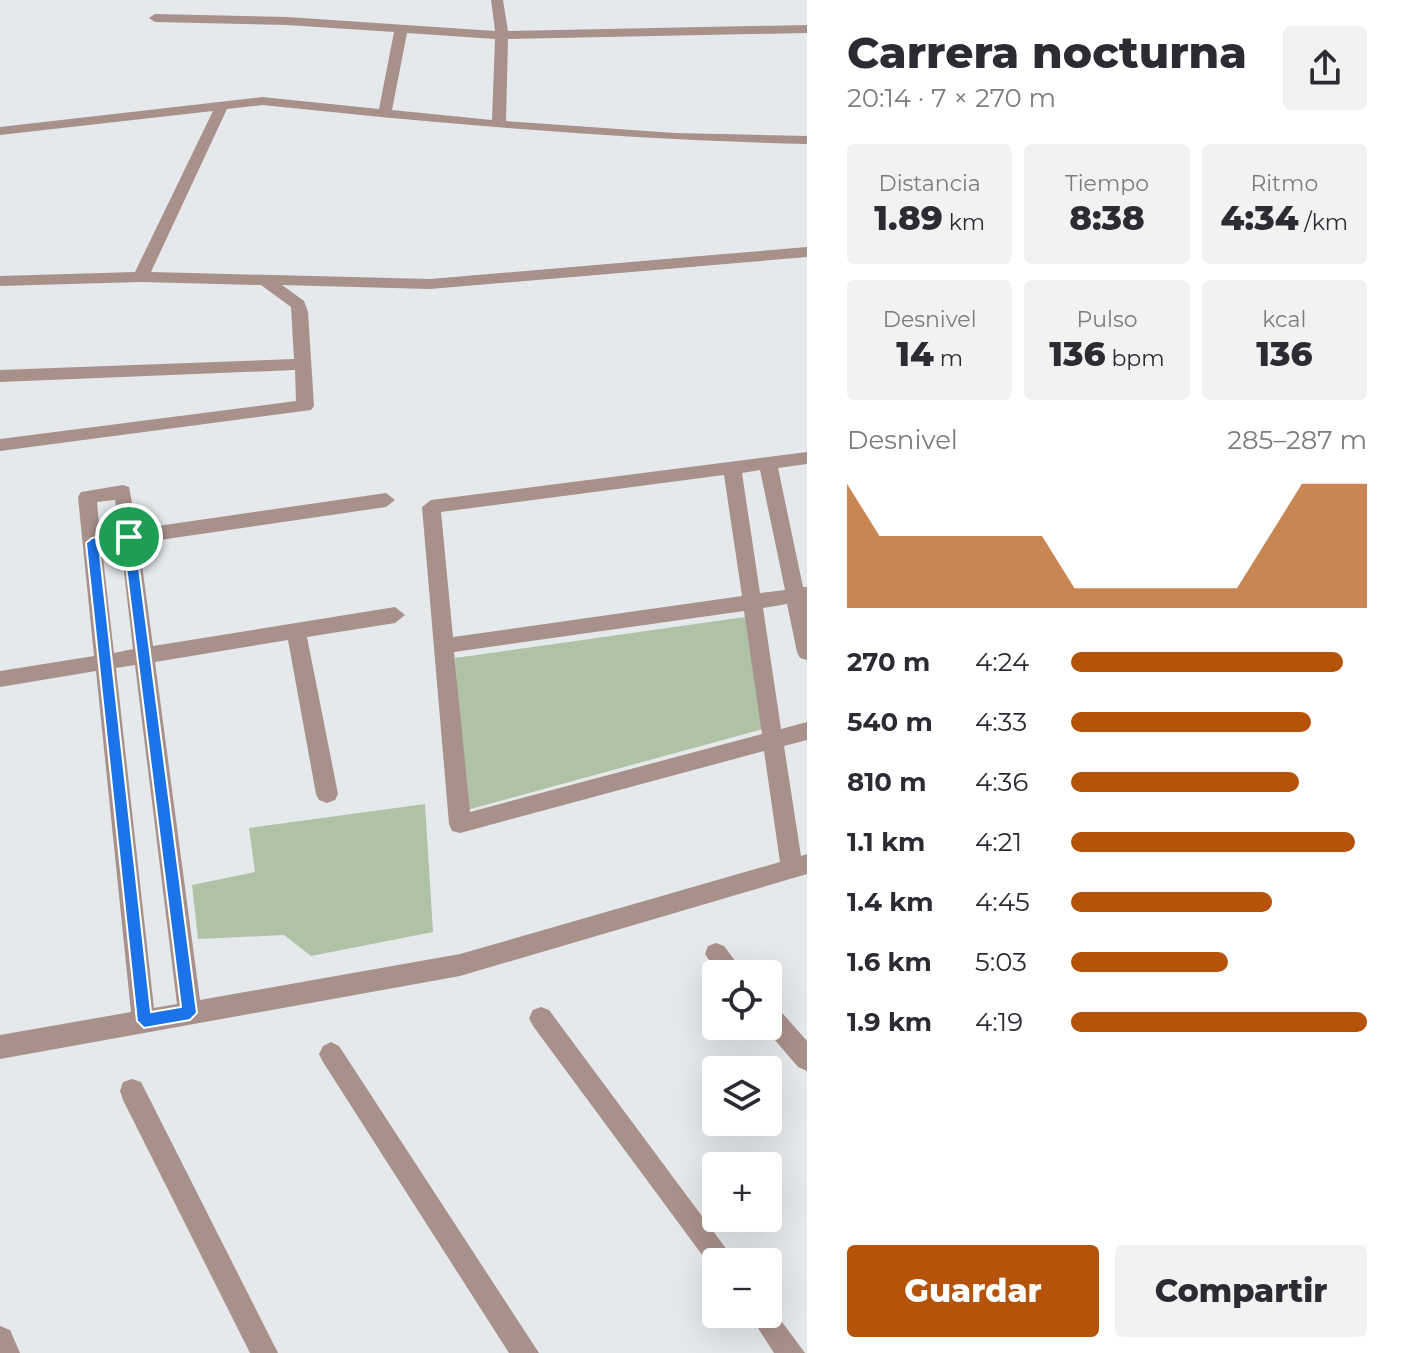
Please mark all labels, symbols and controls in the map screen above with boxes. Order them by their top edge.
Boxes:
text: Carrera nocturna [847,25,1247,79]
button: share [1283,26,1367,110]
text: 20:14 · 7 × 270 m [847,82,1056,114]
text: Distancia [879,170,981,197]
text: Tiempo [1065,170,1149,197]
text: Ritmo [1250,170,1318,197]
text: 1.89 [874,197,943,239]
text: 8:38 [1069,197,1145,239]
text: 4:34 [1221,197,1299,239]
text: km [943,209,985,236]
text: /km [1299,209,1348,236]
text: Desnivel [883,306,977,333]
text: Pulso [1076,306,1138,333]
text: kcal [1262,306,1306,333]
text: 14 [896,333,934,375]
text: 136 [1049,333,1106,375]
text: 136 [1256,333,1312,375]
text: m [934,345,963,372]
text: bpm [1106,345,1165,372]
text: Desnivel [847,424,958,456]
text: 285–287 m [1227,424,1367,456]
pin [95,503,163,571]
icon: arrive [107,515,151,559]
text: 270 m [847,646,930,678]
text: 4:24 [975,646,1029,678]
text: 540 m [847,706,933,738]
text: 4:33 [975,706,1027,738]
text: 810 m [847,766,927,798]
text: 4:36 [975,766,1028,798]
text: 1.1 km [847,826,925,858]
text: 4:21 [975,826,1022,858]
text: 1.4 km [847,886,933,918]
text: 4:45 [975,886,1030,918]
text: 1.6 km [847,946,932,978]
text: 5:03 [975,946,1027,978]
map controls [702,960,782,1328]
button: locate [702,960,782,1040]
text: 1.9 km [847,1006,932,1038]
text: 4:19 [975,1006,1023,1038]
button: layers [702,1056,782,1136]
button: + [702,1152,782,1232]
button: Guardar [847,1245,1099,1337]
button: Compartir [1115,1245,1367,1337]
button: − [702,1248,782,1328]

